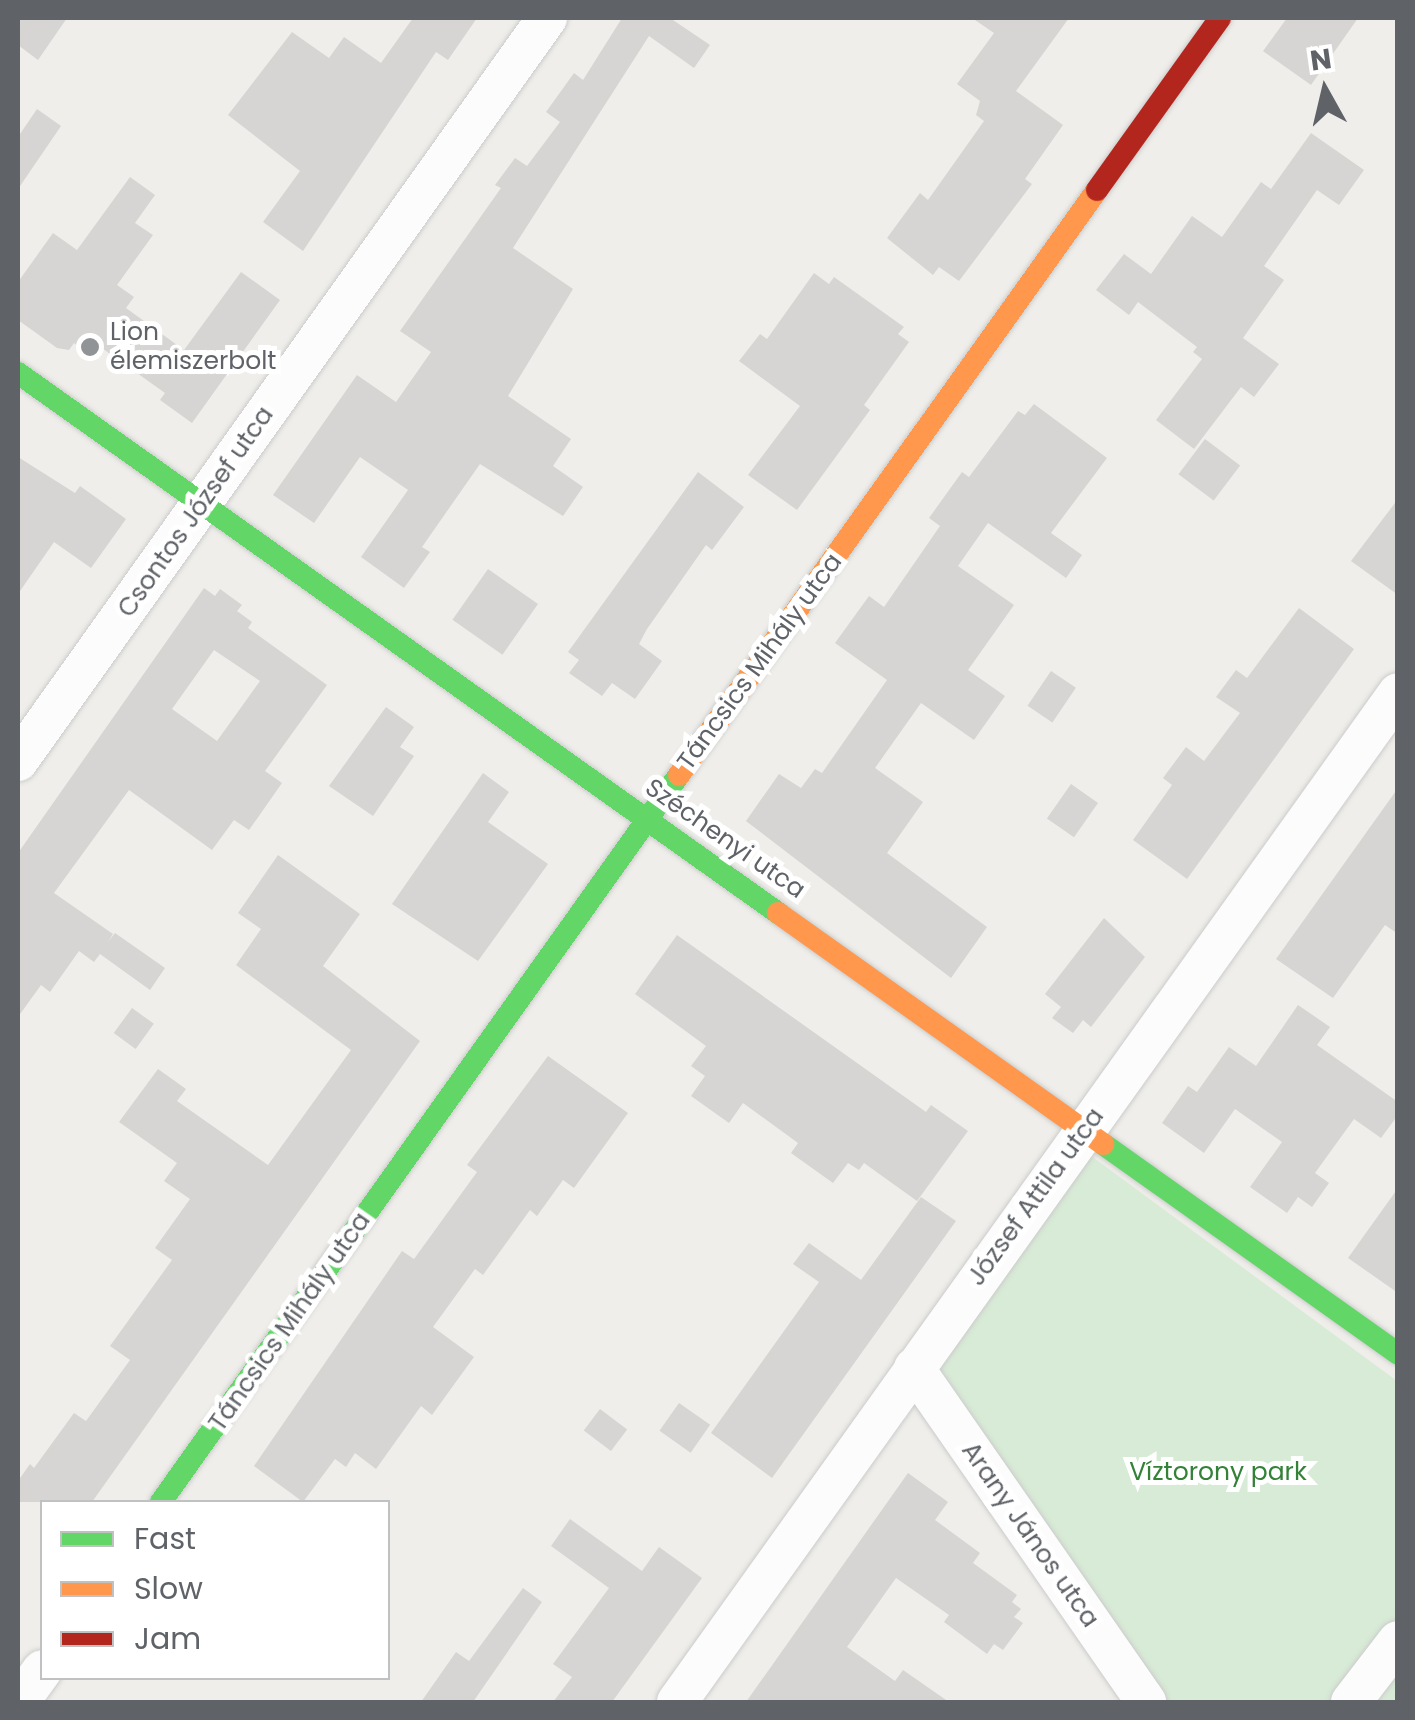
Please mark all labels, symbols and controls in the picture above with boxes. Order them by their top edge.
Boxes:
text: N [1308,39,1334,81]
north arrow [1275,40,1375,140]
place label: Lion élemiszerbolt [110,318,276,377]
marker: Lion élemiszerbolt [79,336,101,358]
street label: Csontos József utca [112,401,280,623]
street label: Táncsics Mihály utca [671,548,849,776]
street label: Széchenyi utca [639,773,811,905]
street label: József Attila utca [962,1102,1110,1292]
street label: Táncsics Mihály utca [203,1207,377,1437]
street label: Arany János utca [955,1437,1105,1633]
park label: Víztorony park [1129,1457,1307,1487]
legend [40,1500,390,1680]
text: Fast [134,1517,196,1560]
text: Slow [134,1567,203,1610]
text: Jam [134,1617,201,1660]

